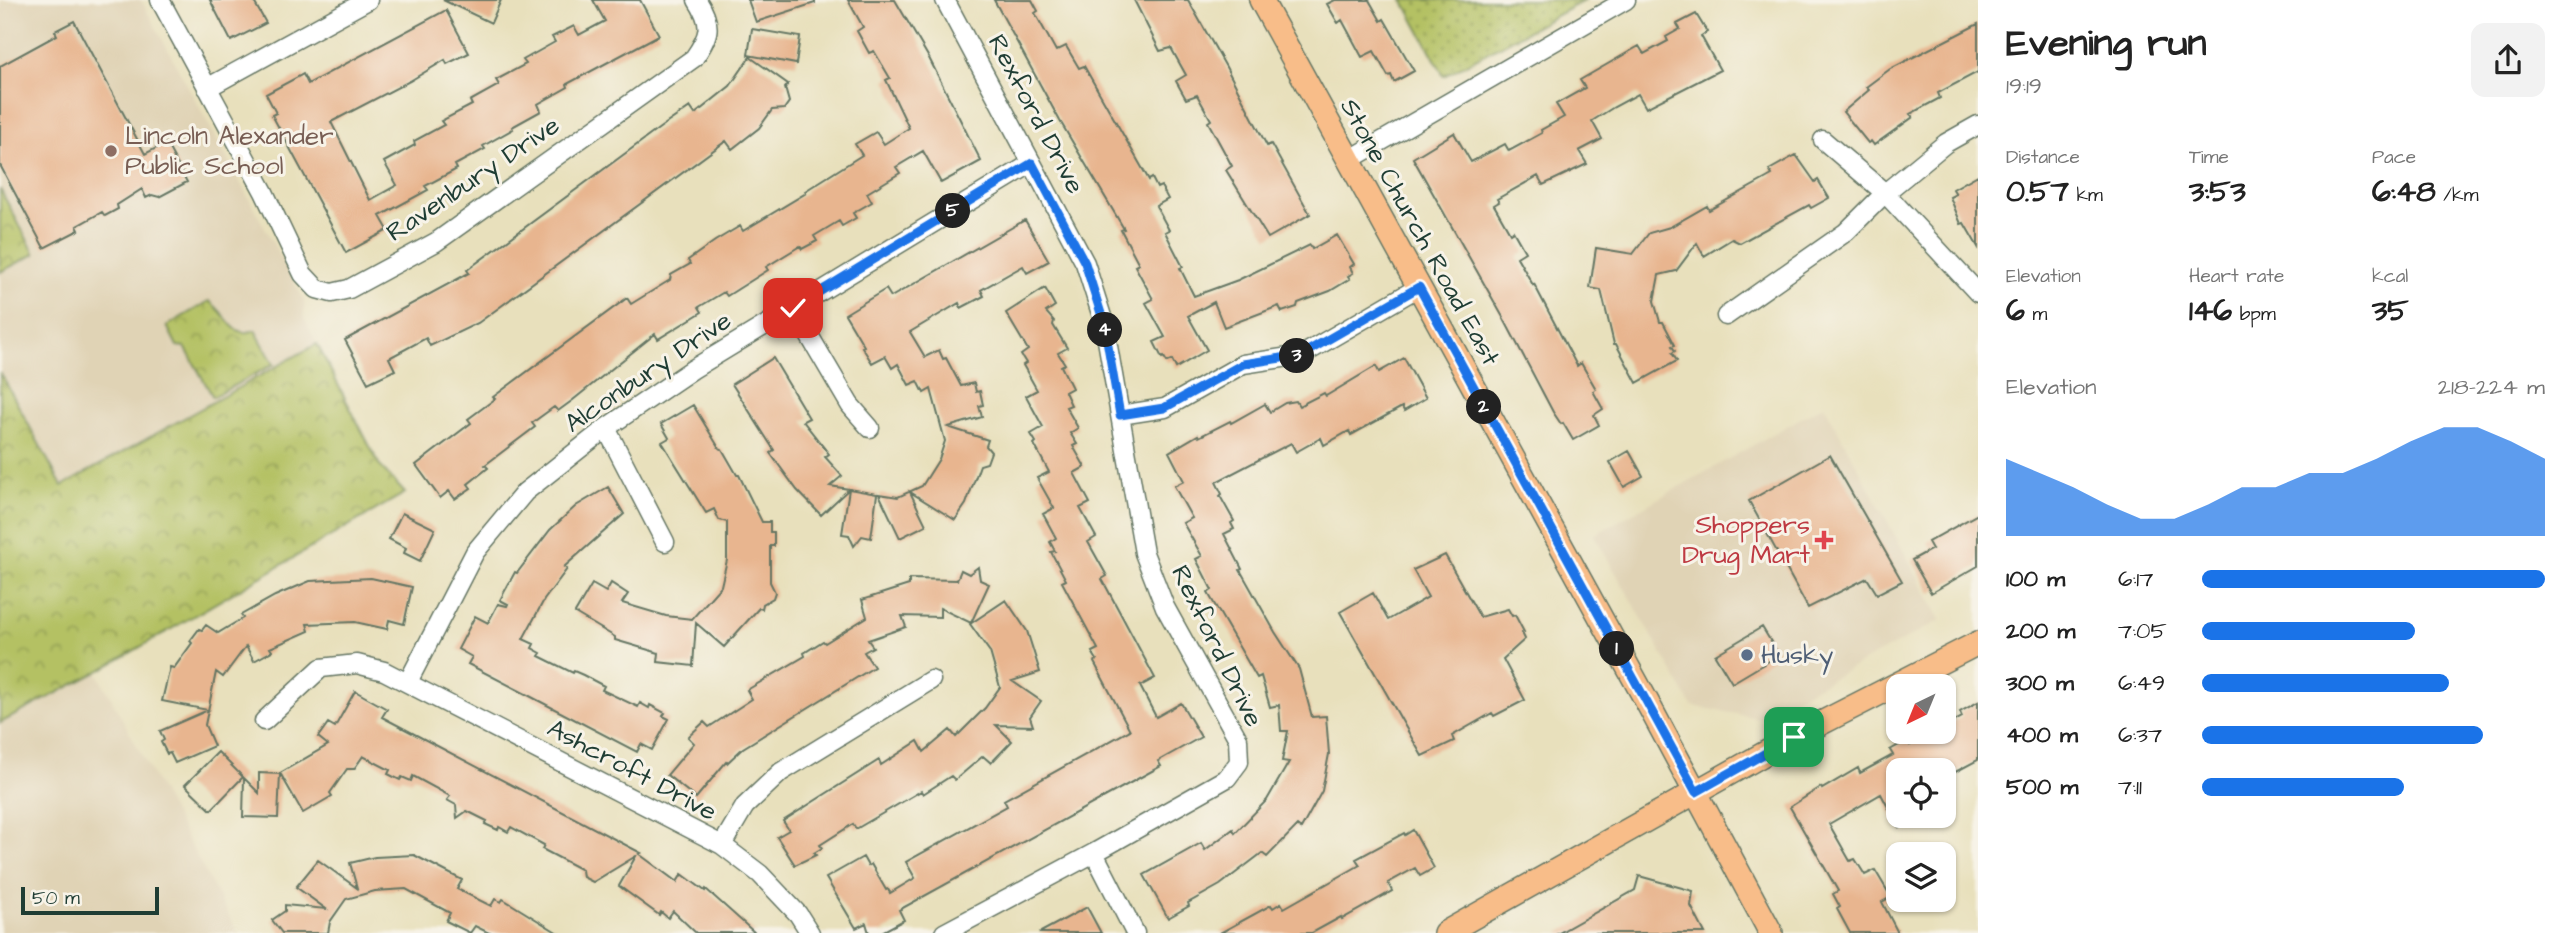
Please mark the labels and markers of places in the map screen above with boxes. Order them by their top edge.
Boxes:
place label: Lincoln Alexander Public School [125,118,334,184]
marker: Lincoln Alexander Public School [103,143,119,159]
pin: 5 [936,194,970,228]
pin [763,278,823,338]
pin: 4 [1088,312,1122,348]
pin: 3 [1280,338,1314,374]
pin: 2 [1466,390,1502,424]
place label: Shoppers Drug Mart [1682,507,1810,575]
marker: Shoppers Drug Mart [1816,532,1832,548]
pin: 1 [1600,632,1634,666]
place label: Husky [1761,637,1833,675]
marker: Husky [1739,647,1755,663]
pin [1764,707,1824,767]

